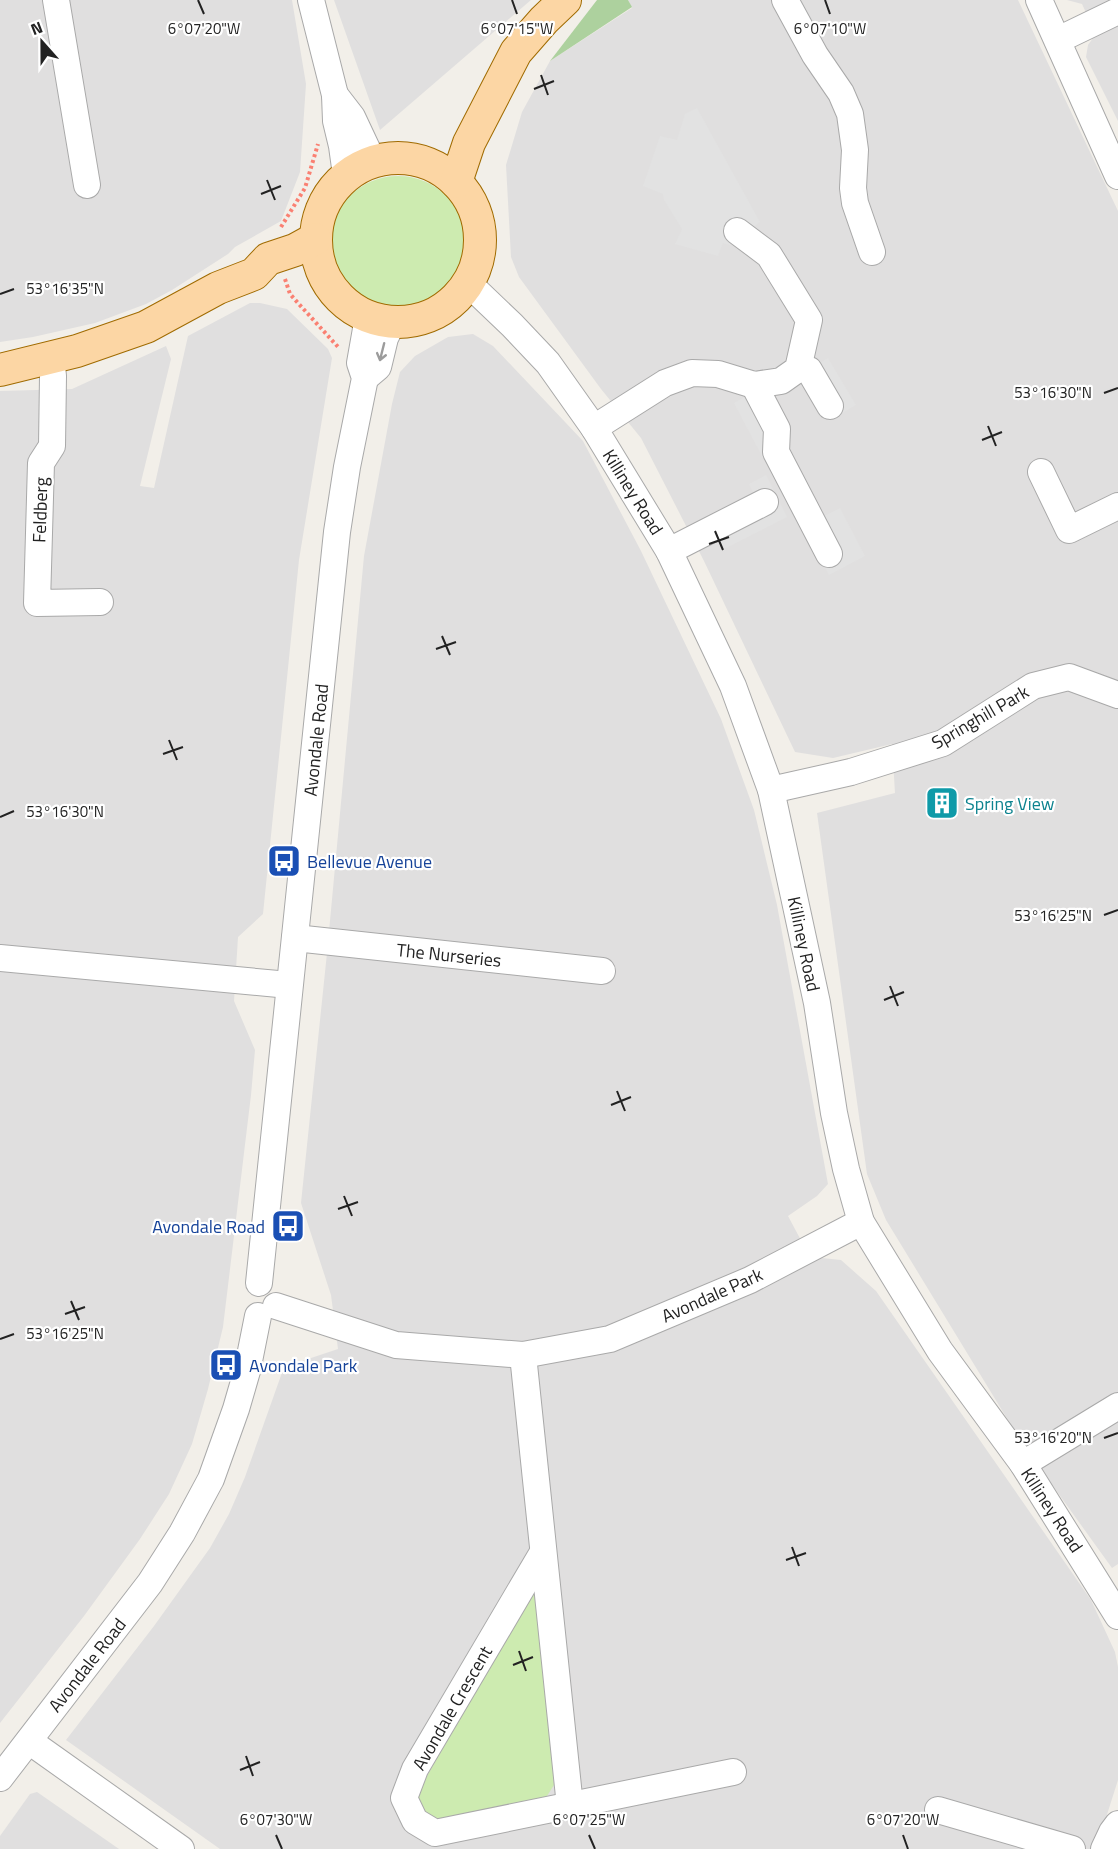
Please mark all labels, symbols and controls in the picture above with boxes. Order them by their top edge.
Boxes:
north arrow [12,12,72,72]
text: N [27,15,46,41]
text: 6°07'20"W [168,17,240,40]
text: 6°07'15"W [481,17,553,40]
text: 6°07'10"W [794,17,866,40]
text: 53°16'35"N [26,277,104,300]
one-way arrow [375,342,387,361]
text: 53°16'30"N [1014,381,1092,404]
street label: Killiney Road [596,444,670,540]
street label: Feldberg [25,477,55,543]
street label: Springhill Park [926,678,1034,756]
street label: Avondale Road [297,682,335,798]
building icon: Spring View [924,785,960,821]
place label: Spring View [965,790,1055,817]
text: 53°16'30"N [26,800,104,823]
bus stop icon: Bellevue Avenue [266,843,302,879]
place label: Bellevue Avenue [307,848,432,875]
street label: Killiney Road [781,894,827,994]
text: 53°16'25"N [1014,904,1092,927]
street label: The Nurseries [395,936,503,974]
bus stop icon: Avondale Road [270,1208,306,1244]
place label: Avondale Road [152,1213,265,1240]
street label: Avondale Park [657,1260,767,1329]
text: 53°16'25"N [26,1322,104,1345]
bus stop icon: Avondale Park [208,1347,244,1383]
place label: Avondale Park [249,1352,358,1379]
text: 53°16'20"N [1014,1426,1092,1449]
street label: Killiney Road [1014,1462,1090,1558]
street label: Avondale Road [42,1612,132,1718]
street label: Avondale Crescent [405,1640,499,1775]
text: 6°07'30"W [240,1808,312,1831]
text: 6°07'25"W [553,1808,625,1831]
text: 6°07'20"W [867,1808,939,1831]

